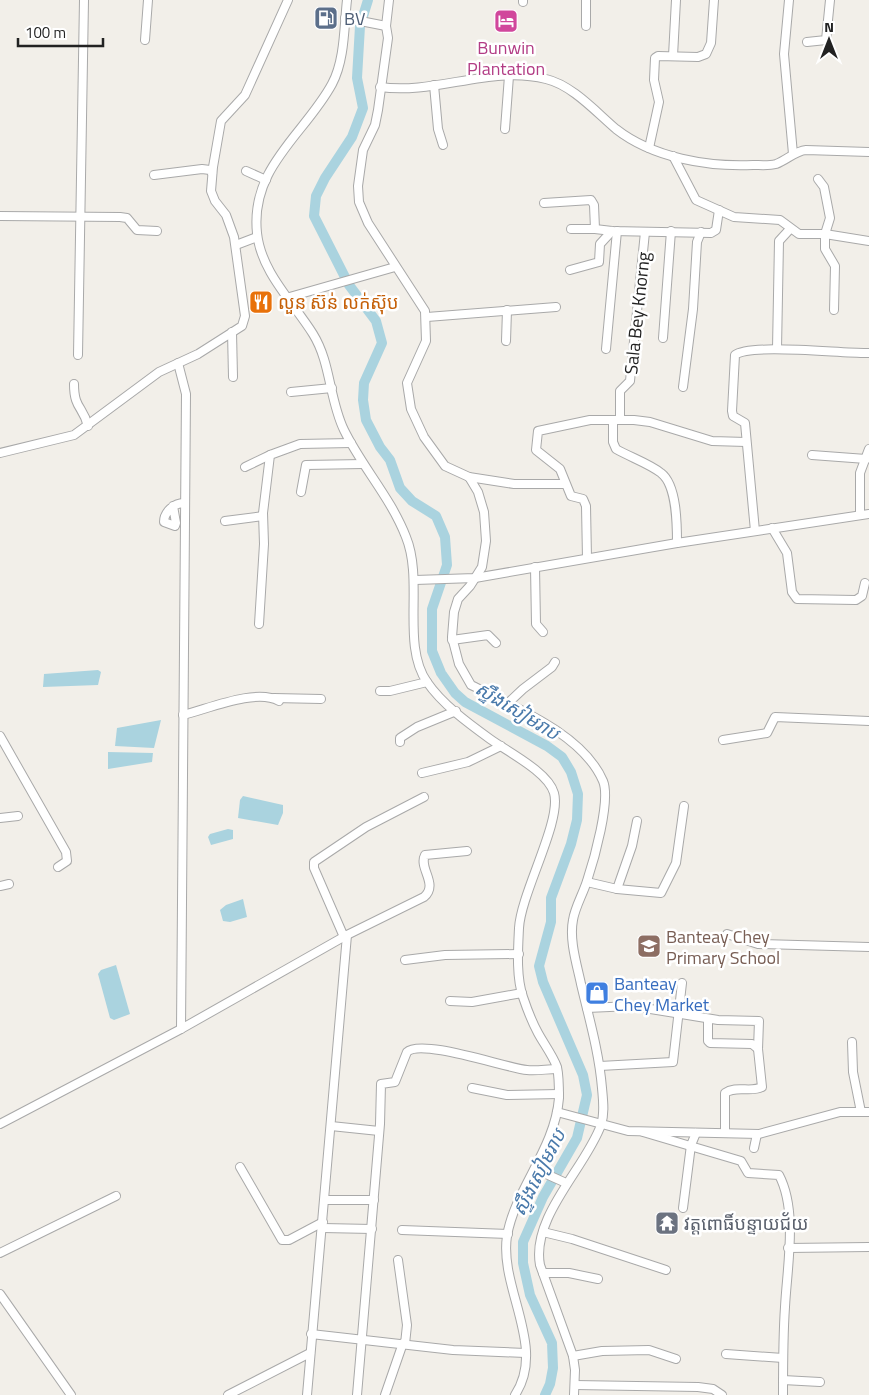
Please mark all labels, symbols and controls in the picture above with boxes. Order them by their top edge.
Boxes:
fuel station icon: BV [313,5,339,31]
place label: BV [344,5,366,32]
hotel icon: Bunwin Plantation [493,8,519,34]
scale bar [18,15,102,47]
north arrow [804,15,854,65]
text: N [824,16,834,37]
text: 100 m [25,21,66,44]
place label: Bunwin Plantation [467,34,545,82]
street label: Sala Bey Knorng [617,250,657,376]
restaurant icon: លួន ស៊ន់ លក់ស៊ុប [248,289,274,315]
place label: លួន ស៊ន់ លក់ស៊ុប [278,289,398,316]
water label: ស្ទឹងសៀមរាប [470,673,567,748]
place label: Banteay Chey Primary School [666,923,780,971]
school or university icon: Banteay Chey Primary School [636,933,662,959]
place label: Banteay Chey Market [614,970,710,1018]
shop icon: Banteay Chey Market [584,980,610,1006]
water label: ស្ទឹងសៀមរាប [504,1122,573,1221]
temple icon: វត្តពោធិ៍បន្ទាយជ័យ [654,1210,680,1236]
place label: វត្តពោធិ៍បន្ទាយជ័យ [684,1210,808,1237]

